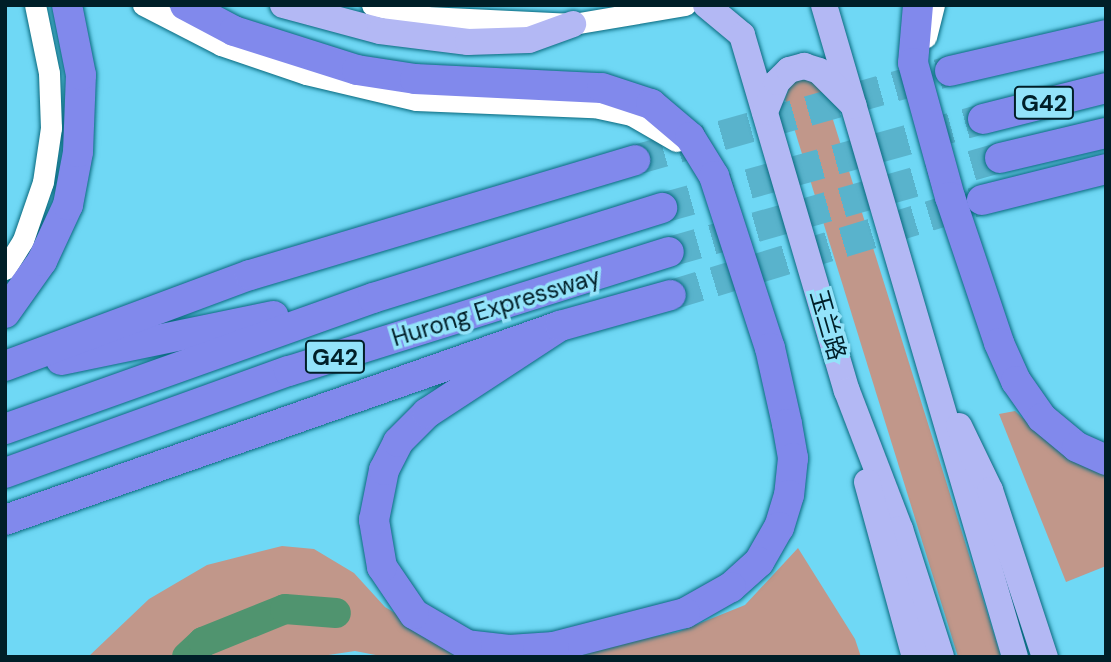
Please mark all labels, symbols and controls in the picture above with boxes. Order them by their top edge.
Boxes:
road number: G42 [1012,83,1076,122]
street label: Hurong Expressway [388,262,604,352]
street label: 玉兰路 [804,286,852,364]
road number: G42 [304,338,366,376]

